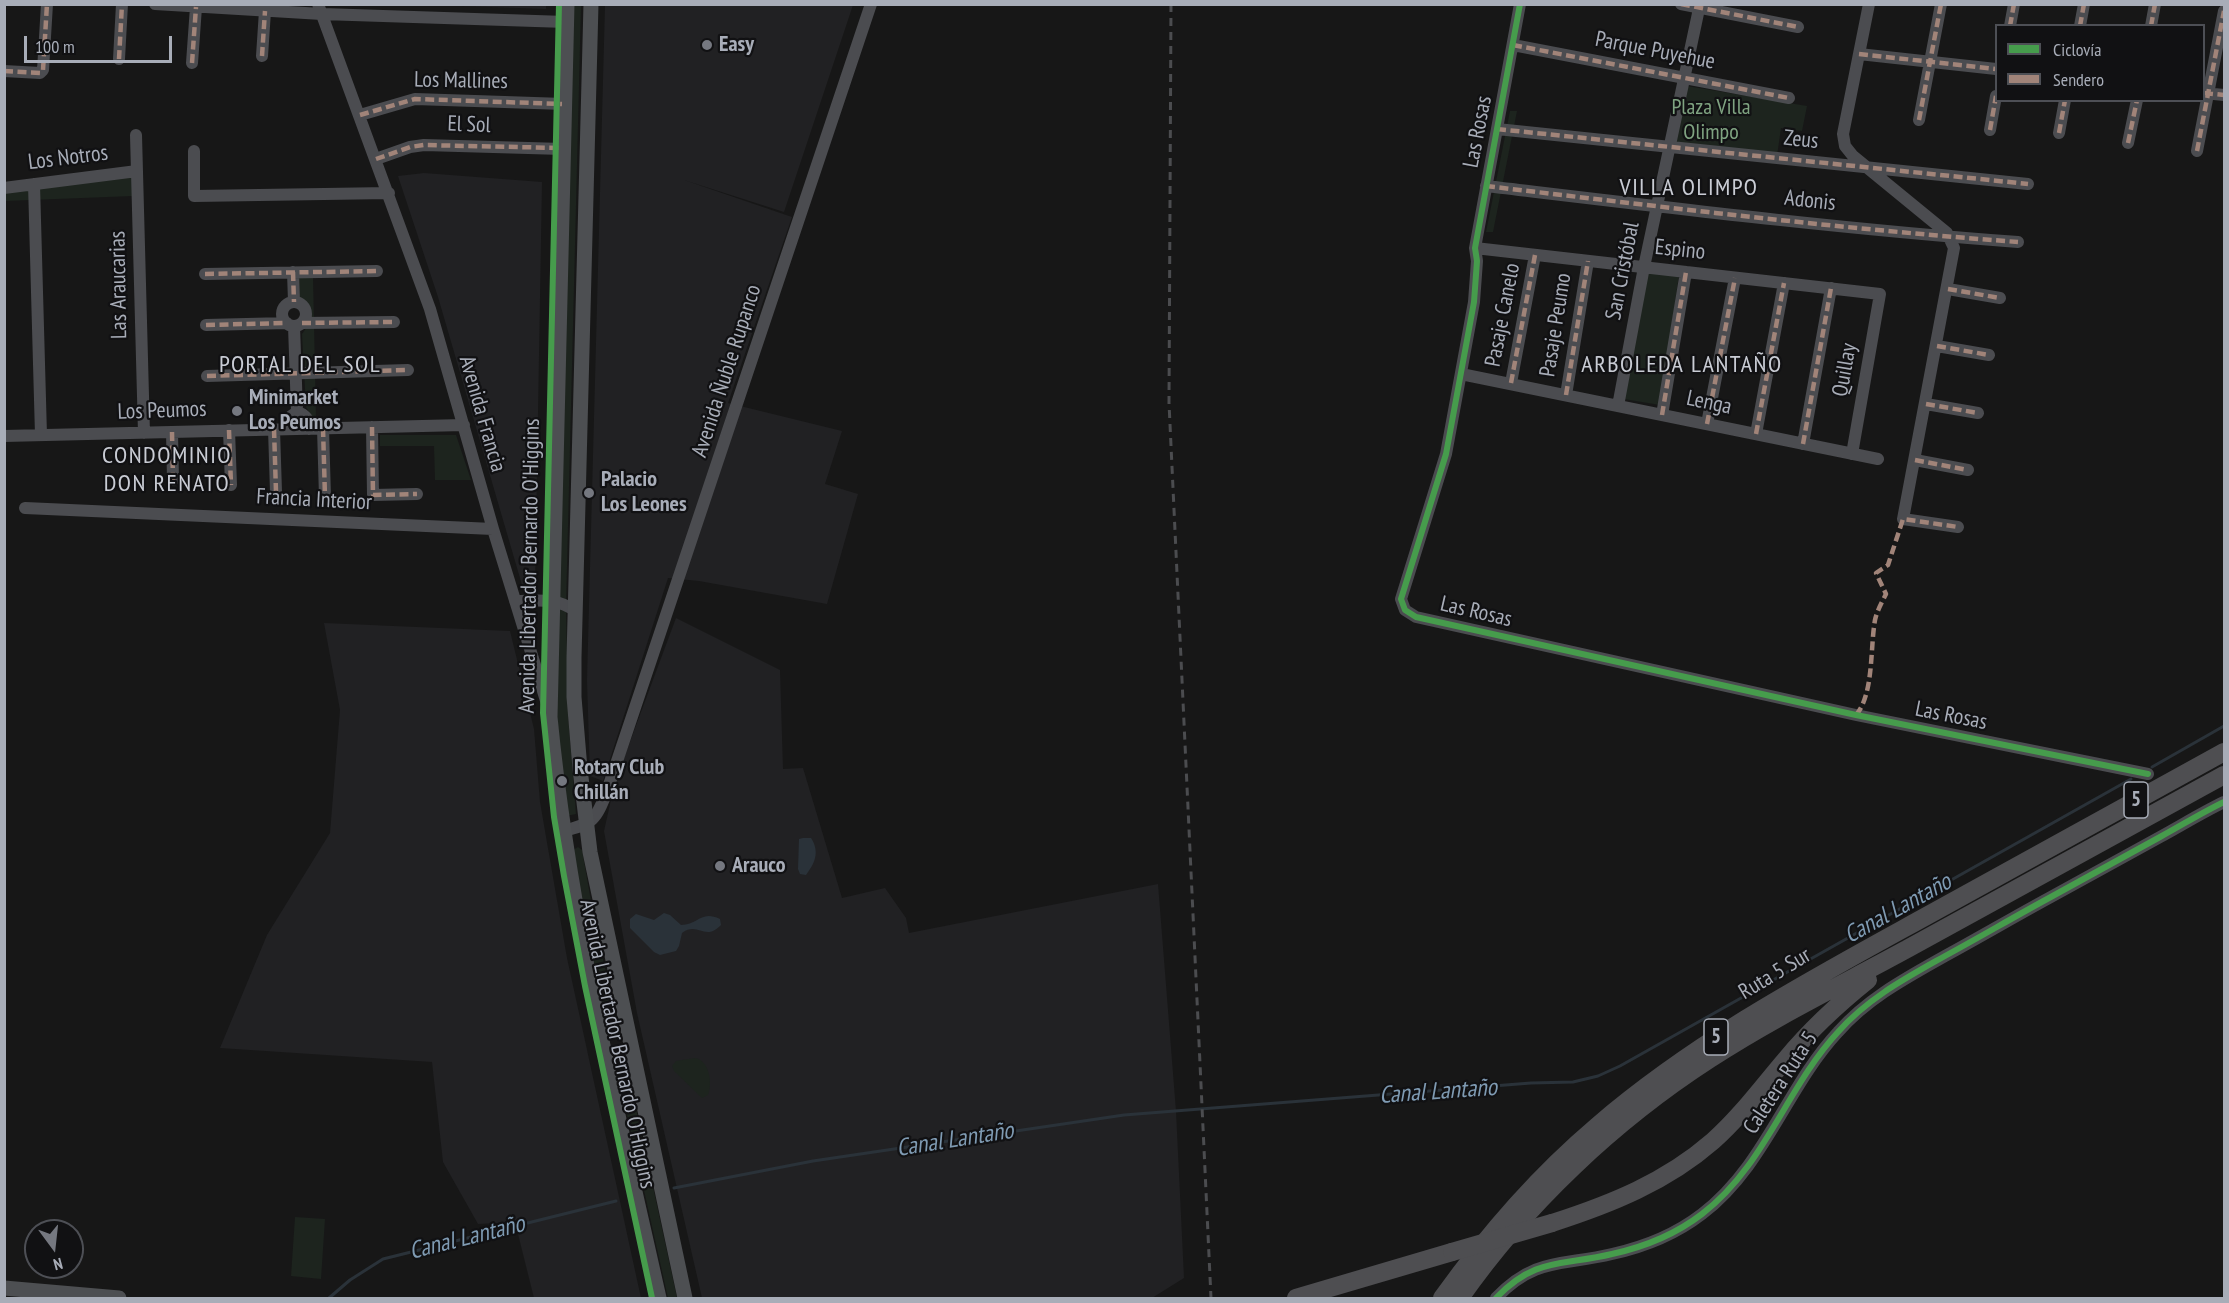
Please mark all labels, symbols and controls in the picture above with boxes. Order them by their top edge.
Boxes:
scale bar [27,24,176,62]
legend [1995,24,2205,102]
street label: Parque Puyehue [1593,26,1717,76]
place label: Easy [719,32,754,58]
text: 100 m [35,35,75,58]
marker: Easy [700,38,714,52]
text: Ciclovía [2053,38,2101,61]
street label: Los Mallines [414,67,508,95]
text: Sendero [2053,68,2104,91]
street label: Las Rosas [1458,94,1498,170]
park label: Plaza Villa Olimpo [1671,95,1751,146]
street label: El Sol [447,111,491,139]
street label: Zeus [1782,125,1820,155]
street label: Los Notros [27,140,109,176]
district label: VILLA OLIMPO [1620,174,1758,202]
street label: Adonis [1783,185,1837,217]
street label: San Cristóbal [1601,220,1645,322]
street label: Las Araucarias [105,231,133,339]
street label: Espino [1654,234,1706,266]
street label: Pasaje Canelo [1480,261,1526,369]
street label: Pasaje Peumo [1535,271,1577,379]
street label: Avenida Ñuble Rupanco [687,281,767,461]
street label: Quillay [1827,341,1863,399]
district label: PORTAL DEL SOL [219,351,381,379]
district label: ARBOLEDA LANTAÑO [1581,351,1783,379]
street label: Avenida Francia [453,353,511,475]
place label: Minimarket Los Peumos [249,385,341,436]
street label: Lenga [1684,385,1734,421]
street label: Los Peumos [117,396,207,426]
marker: Minimarket Los Peumos [230,404,244,418]
street label: Avenida Libertador Bernardo O'Higgins [514,418,546,714]
district label: CONDOMINIO DON RENATO [102,442,232,498]
place label: Palacio Los Leones [601,467,687,518]
street label: Francia Interior [256,484,372,516]
marker: Palacio Los Leones [582,486,596,500]
street label: Las Rosas [1438,591,1514,633]
street label: Las Rosas [1913,696,1989,736]
place label: Rotary Club Chillán [574,755,664,806]
marker: Rotary Club Chillán [555,774,569,788]
road number: 5 [2124,782,2148,818]
place label: Arauco [732,853,786,879]
marker: Arauco [713,859,727,873]
water label: Canal Lantaño [1839,868,1957,950]
street label: Avenida Libertador Bernardo O'Higgins [573,897,661,1191]
street label: Ruta 5 Sur [1734,942,1816,1006]
road number: 5 [1704,1019,1728,1055]
street label: Caletera Ruta 5 [1738,1027,1824,1139]
water label: Canal Lantaño [1378,1074,1498,1110]
water label: Canal Lantaño [894,1117,1016,1163]
water label: Canal Lantaño [406,1210,528,1266]
north arrow [24,1219,84,1279]
text: N [51,1254,65,1275]

